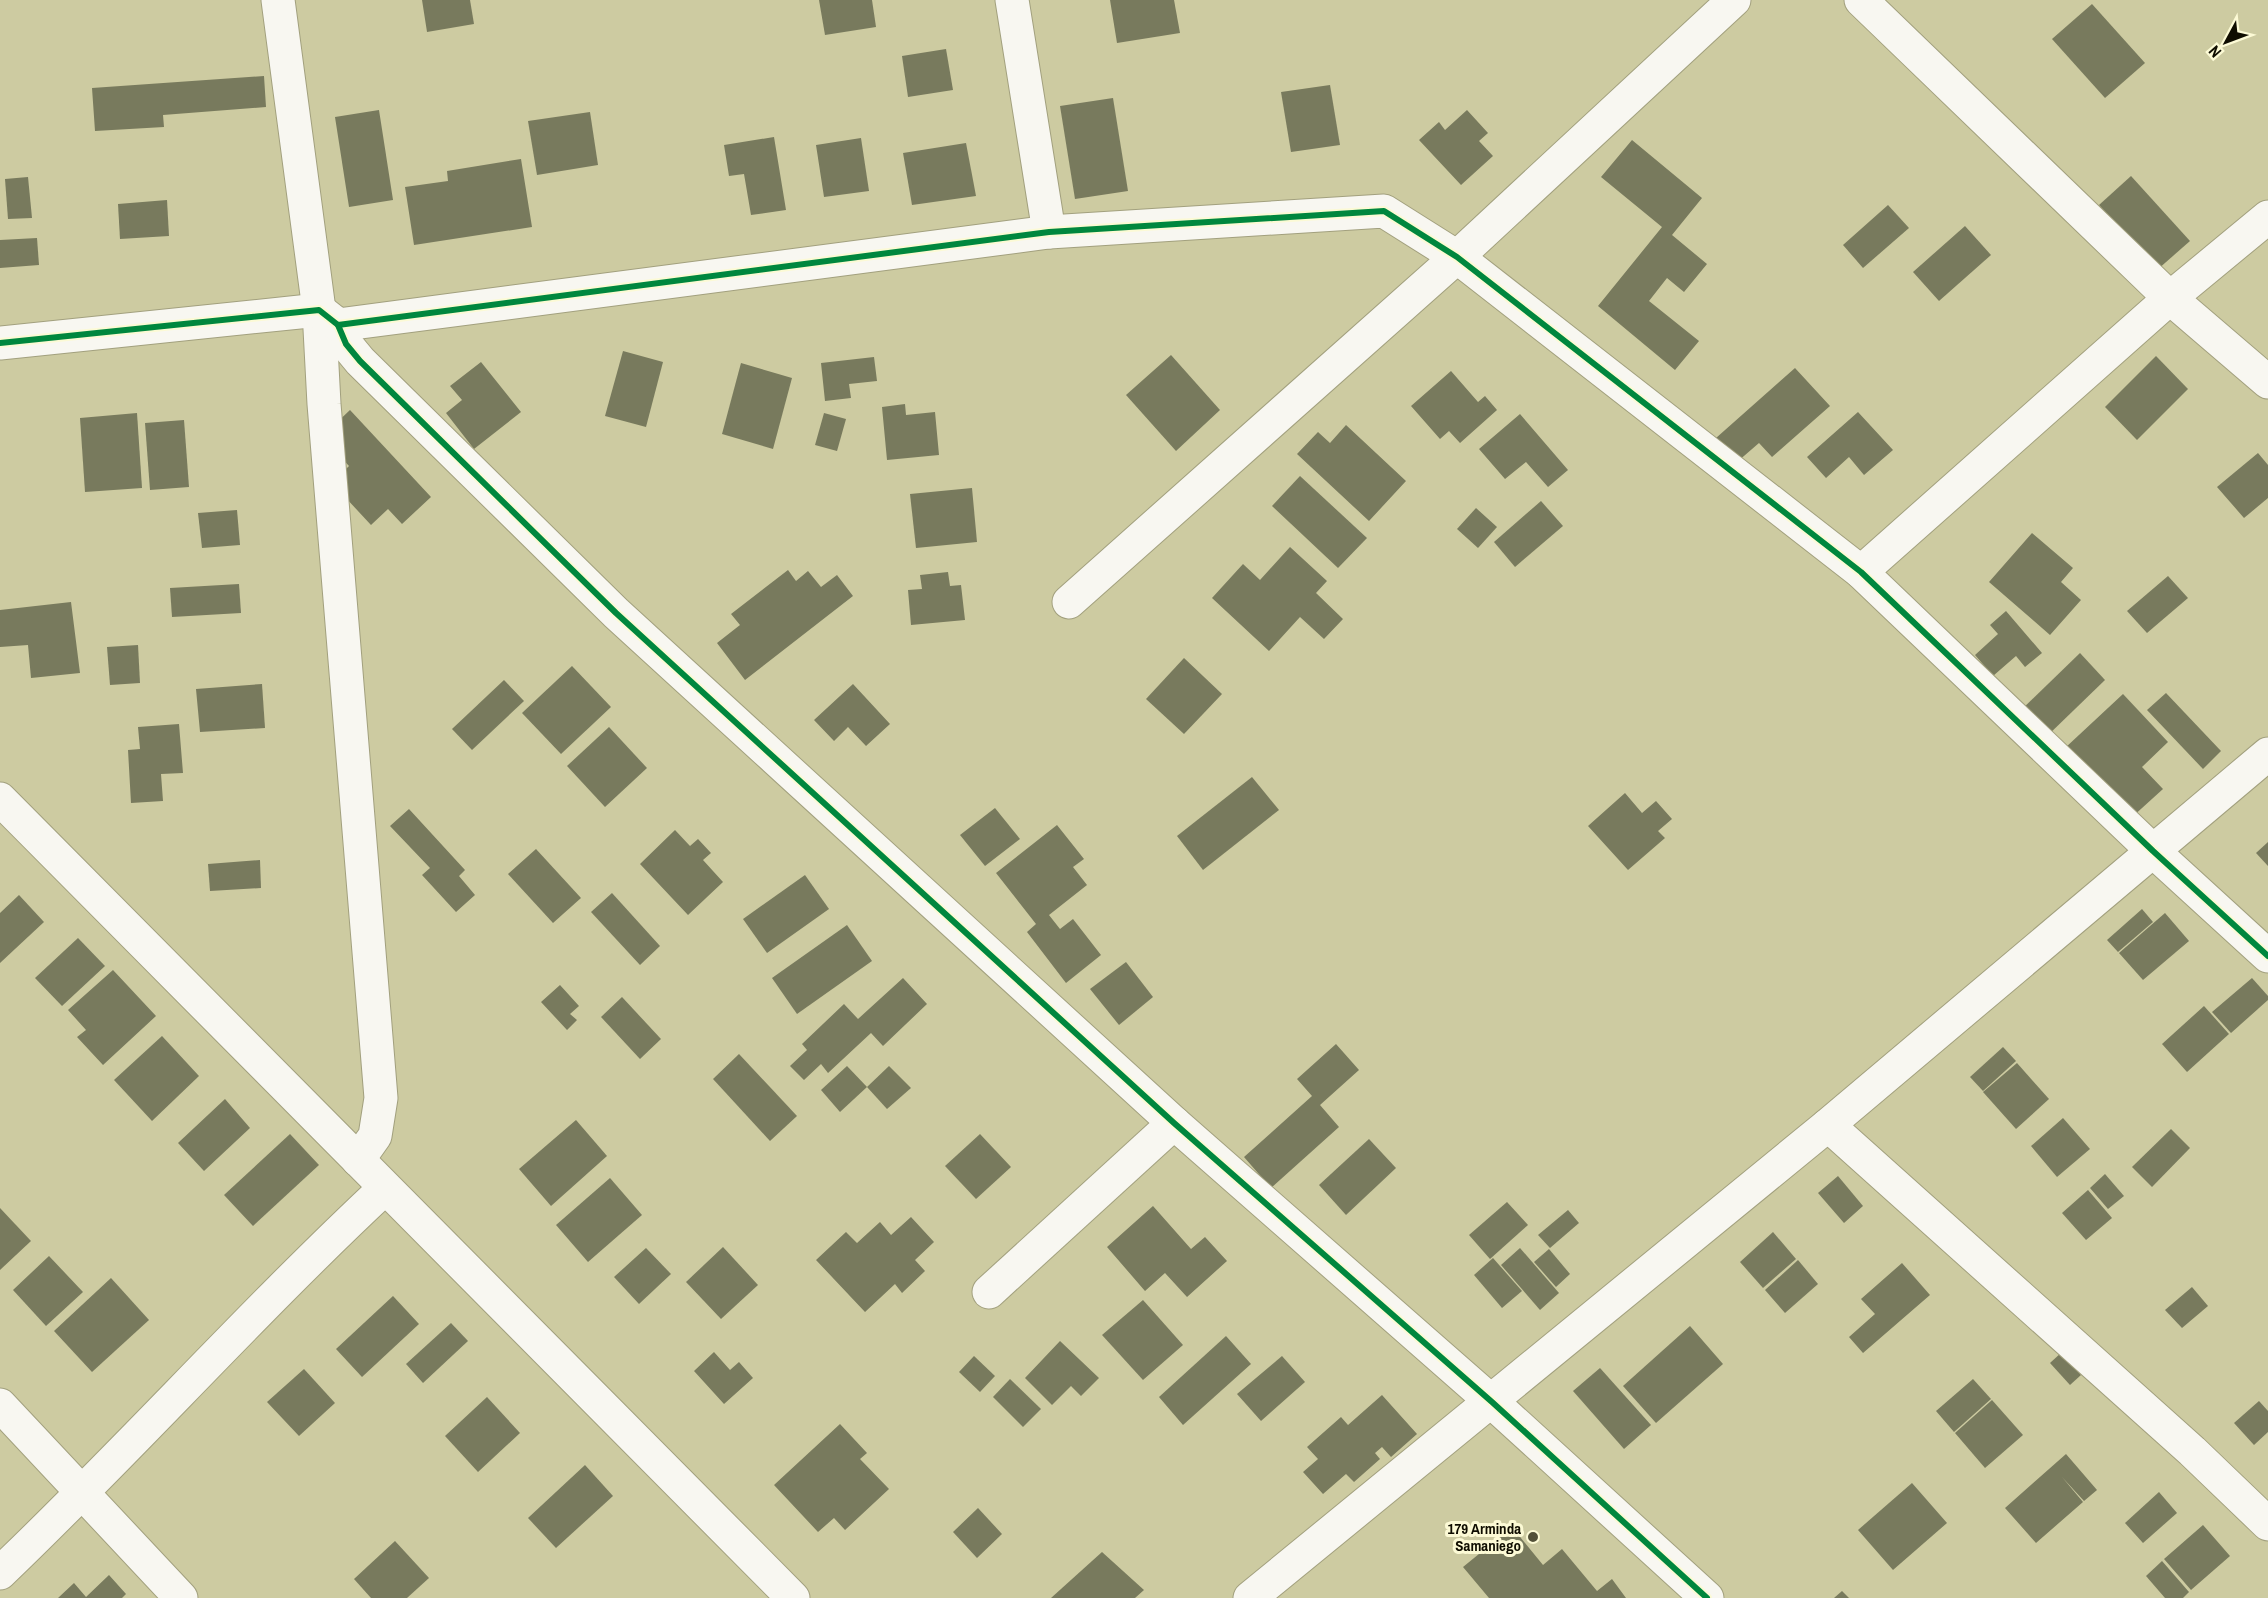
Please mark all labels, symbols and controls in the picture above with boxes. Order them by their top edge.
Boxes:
north arrow [2196,12,2256,72]
text: N [2203,41,2226,63]
place label: 179 Arminda Samaniego [1448,1518,1521,1556]
marker: 179 Arminda Samaniego [1526,1530,1540,1544]

